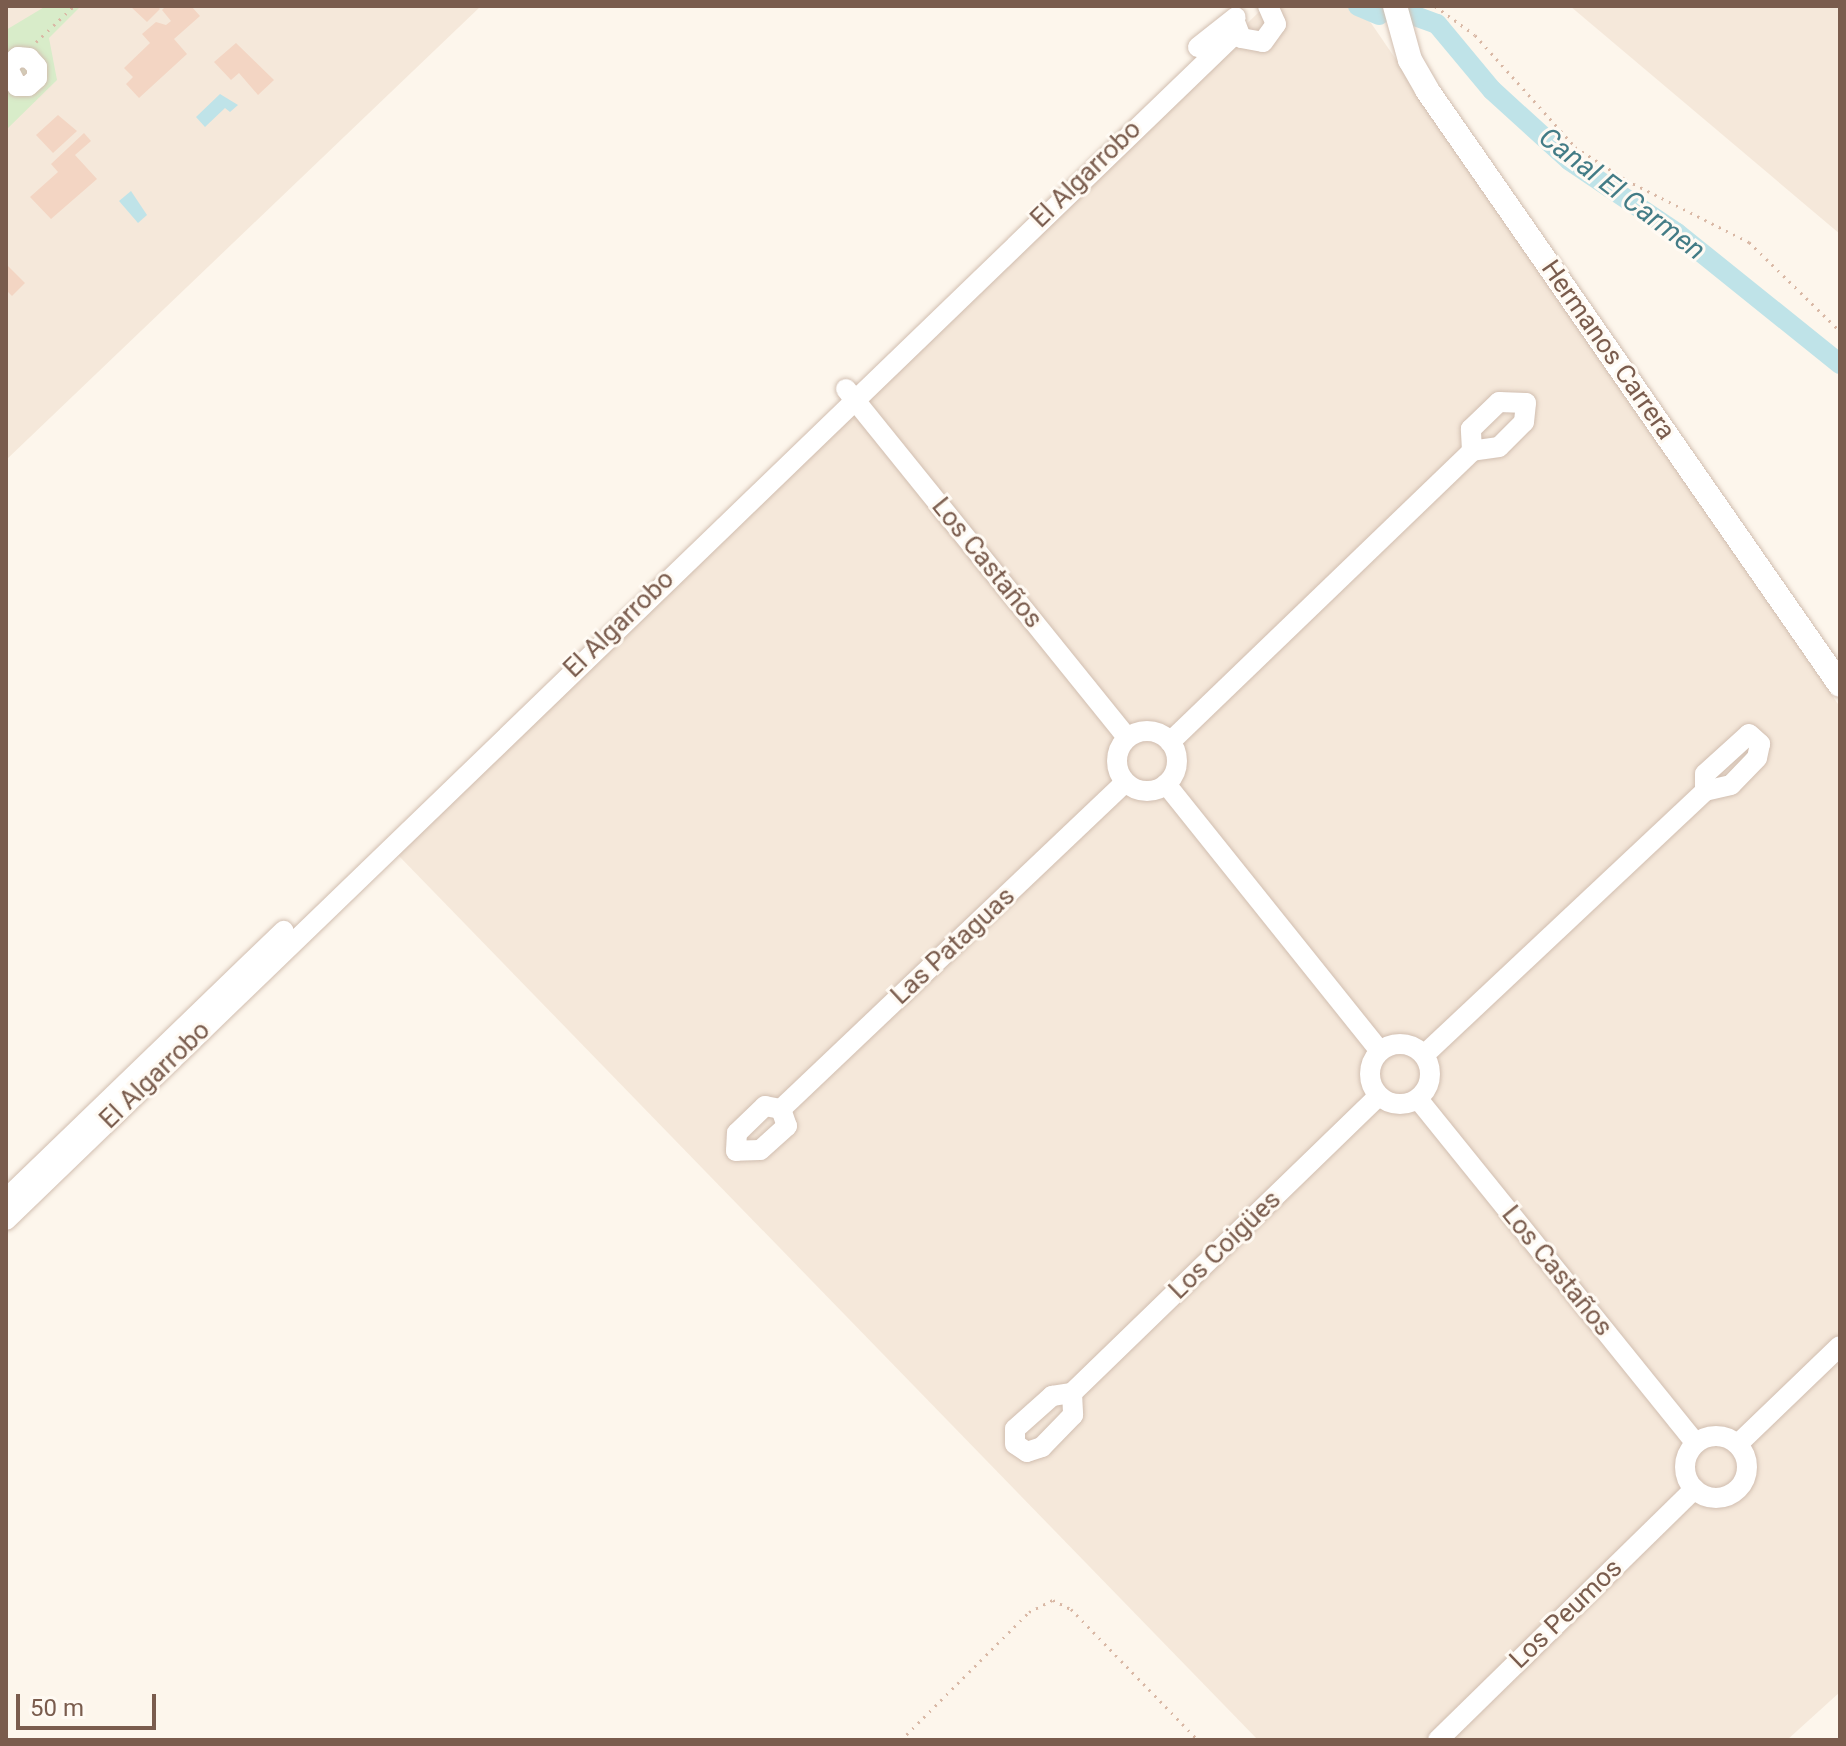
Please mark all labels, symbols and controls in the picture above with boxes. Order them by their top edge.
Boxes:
street label: El Algarrobo [1024,114,1148,234]
water label: Canal El Carmen [1532,121,1712,267]
street label: Hermanos Carrera [1534,254,1682,446]
street label: Los Castaños [925,492,1049,634]
street label: El Algarrobo [557,564,681,684]
street label: Las Pataguas [885,881,1021,1011]
street label: El Algarrobo [93,1015,217,1135]
street label: Los Coigües [1163,1184,1287,1306]
street label: Los Castaños [1495,1200,1619,1342]
street label: Los Peumos [1503,1553,1629,1675]
scale bar [20,1678,160,1728]
text: 50 m [30,1694,84,1722]

